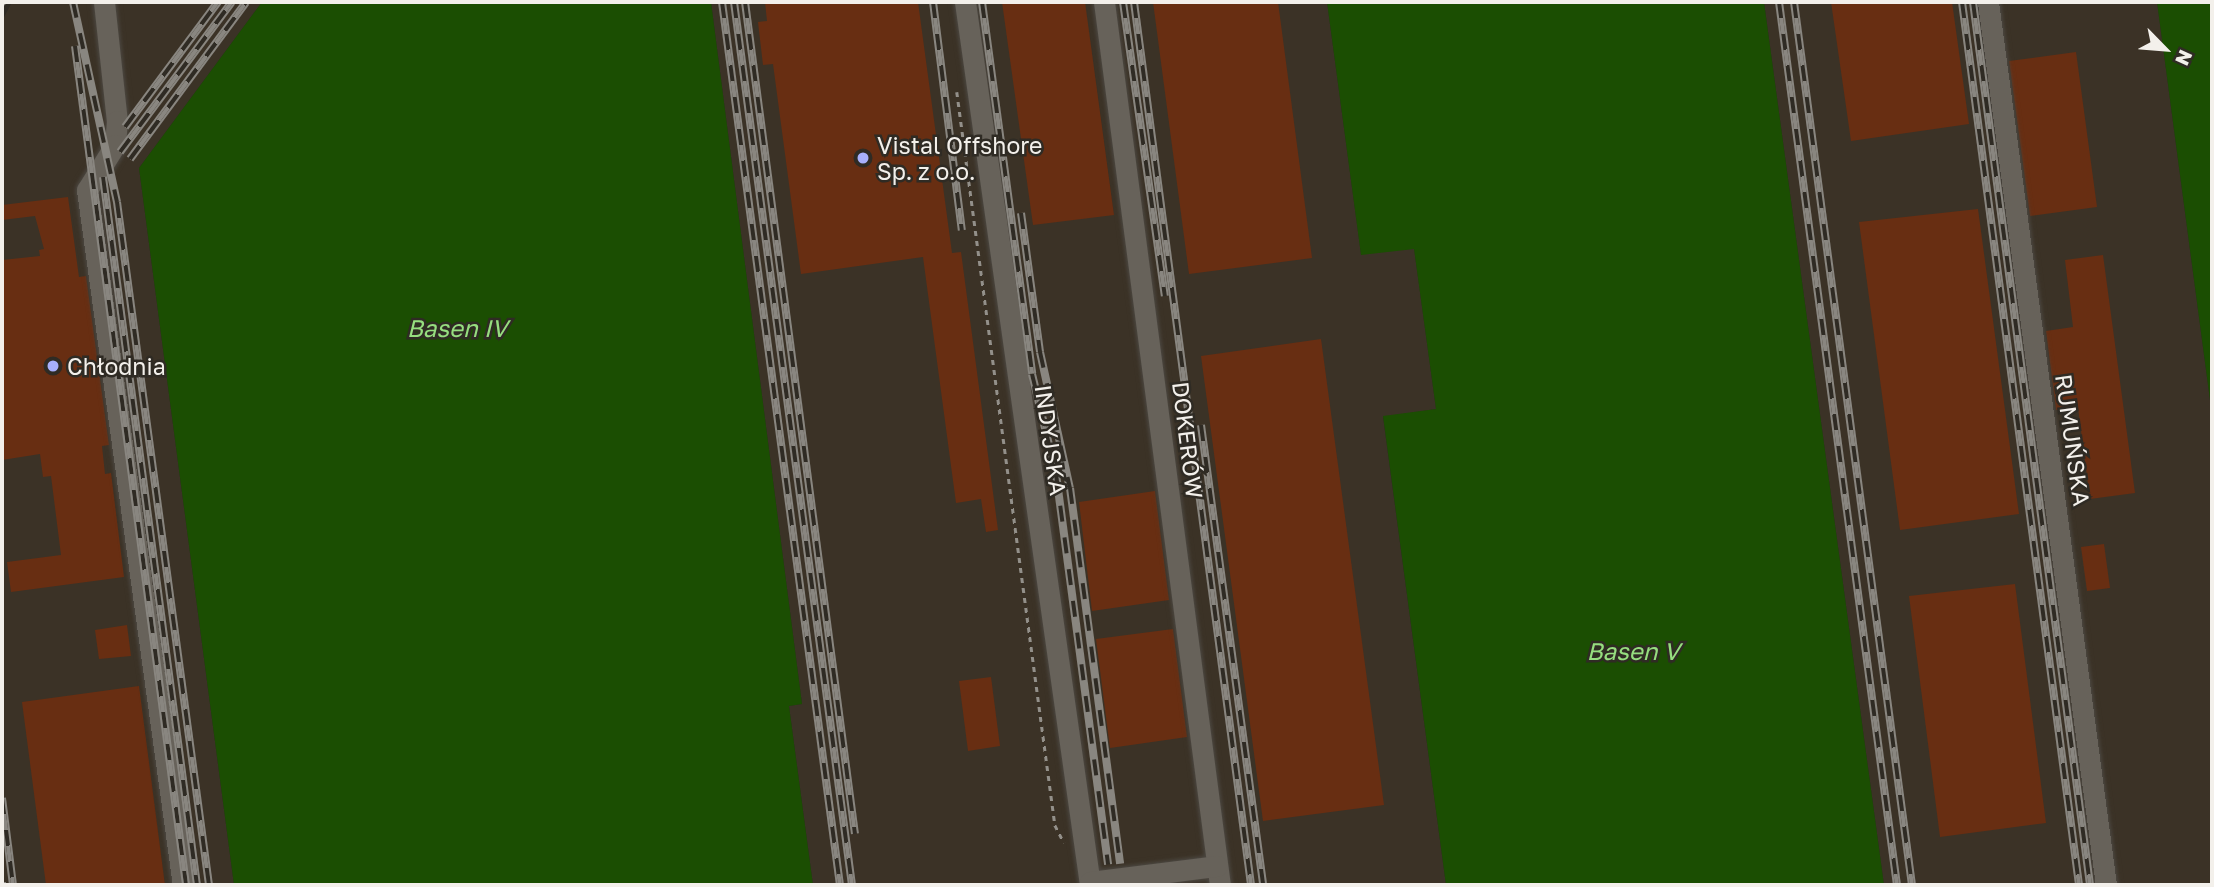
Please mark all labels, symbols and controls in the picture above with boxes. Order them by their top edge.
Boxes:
north arrow [2130,14,2200,84]
text: N [2171,47,2198,69]
place label: Vistal Offshore Sp. z o.o. [877,131,1042,185]
marker: Vistal Offshore Sp. z o.o. [855,150,871,166]
water label: Basen IV [407,314,507,342]
place label: Chłodnia [67,352,166,380]
marker: Chłodnia [45,358,61,374]
street label: RUMUŃSKA [2050,372,2096,508]
street label: DOKERÓW [1167,380,1209,500]
street label: INDYJSKA [1030,383,1072,497]
water label: Basen V [1586,637,1680,665]

